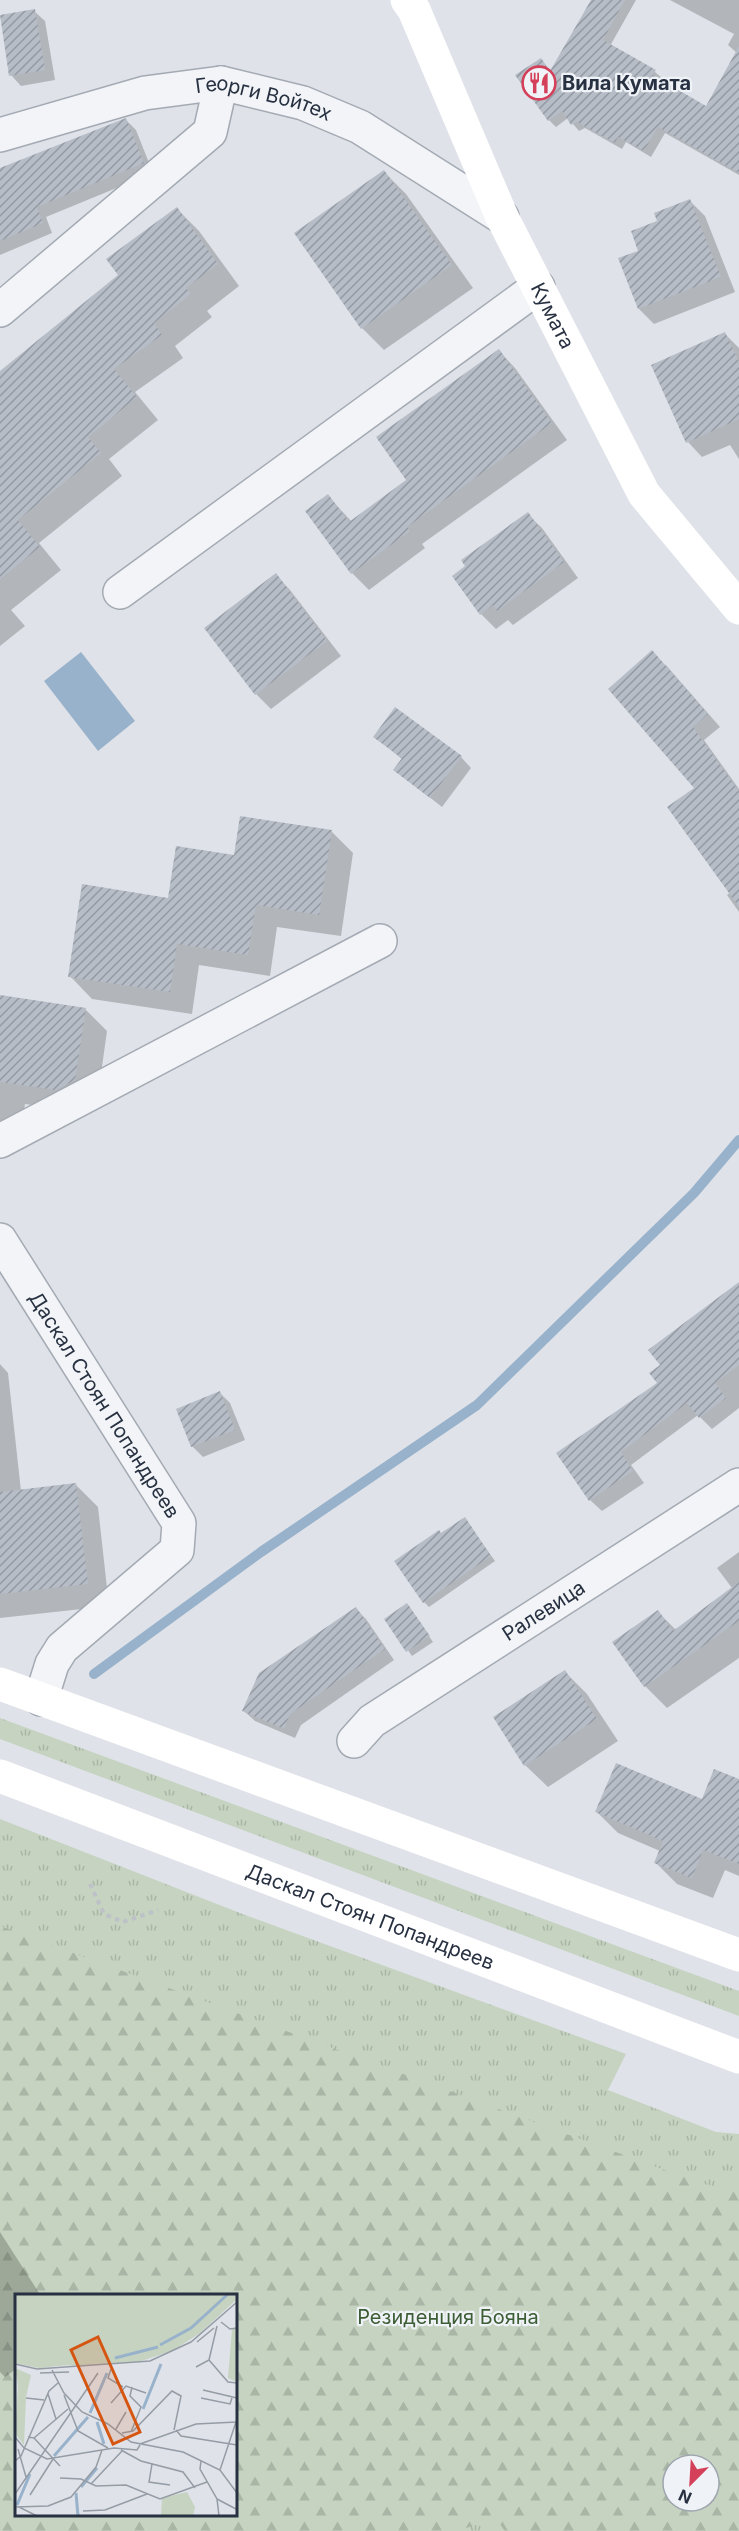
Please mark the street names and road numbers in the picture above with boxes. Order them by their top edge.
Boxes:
street label: Георги Войтех [194,70,336,126]
street label: Кумата [526,279,579,353]
street label: Даскал Стоян Попандреев [24,1287,185,1523]
street label: Ралевица [498,1575,589,1646]
street label: Даскал Стоян Попандреев [243,1859,498,1975]

